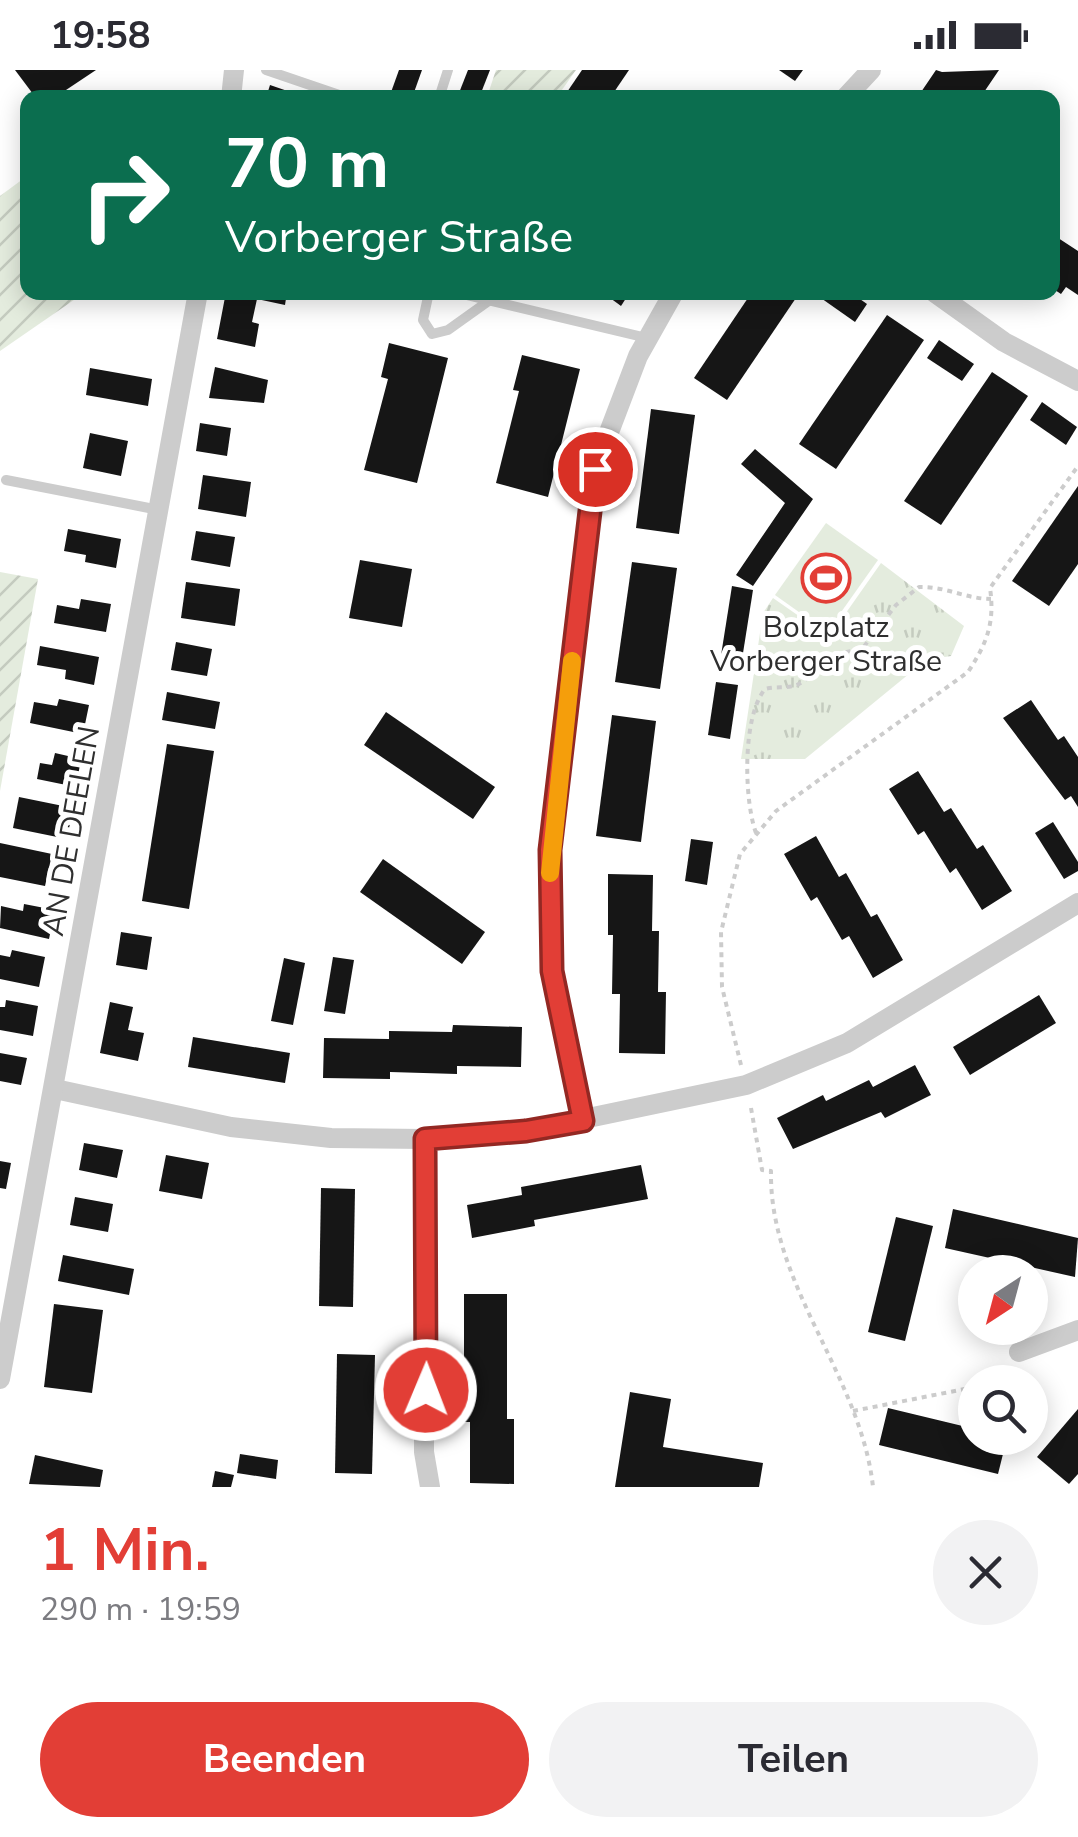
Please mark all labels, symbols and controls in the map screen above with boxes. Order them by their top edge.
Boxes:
text: 19:58 [50,10,151,61]
text: 70 m [225,116,389,212]
icon: right [60,130,190,260]
text: Vorberger Straße [225,207,573,268]
pin [553,427,638,512]
icon: arrive [568,442,623,497]
sports icon: Bolzplatz Vorberger Straße [800,552,852,604]
place label: Bolzplatz Vorberger Straße [709,607,942,682]
street label: AN DE DEELEN [33,723,110,939]
north arrow [958,1255,1048,1345]
map controls [958,1255,1048,1455]
position arrow [374,1338,478,1442]
button: search [958,1365,1048,1455]
text: 1 Min. [40,1509,210,1591]
button: close [933,1520,1038,1625]
text: 290 m · 19:59 [40,1588,241,1631]
button: Beenden [40,1702,529,1817]
button: Teilen [549,1702,1038,1817]

